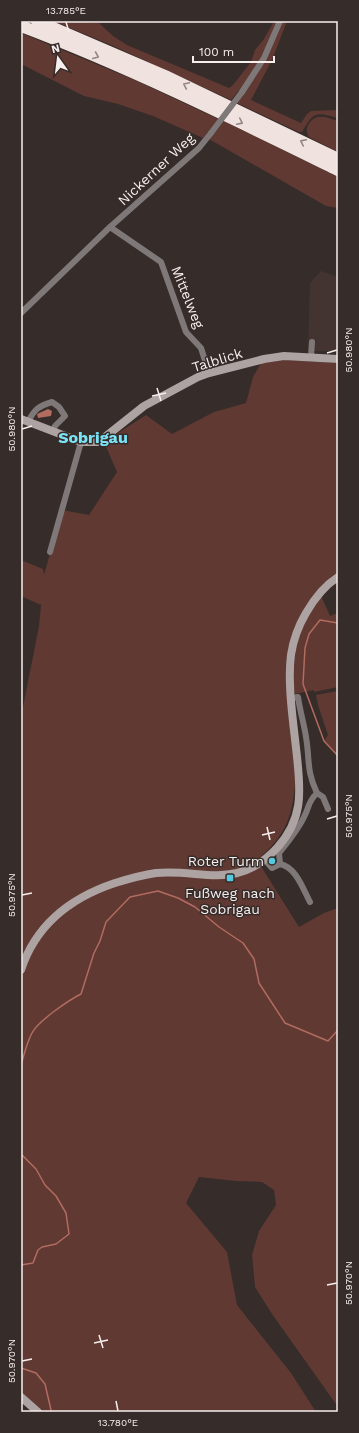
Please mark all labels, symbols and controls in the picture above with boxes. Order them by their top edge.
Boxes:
text: 13.785°E [46,5,86,16]
north arrow [38,38,78,78]
scale bar [193,38,274,64]
text: N [50,41,61,56]
text: 100 m [199,45,234,59]
one-way arrow [93,52,100,60]
one-way arrow [182,82,189,90]
one-way arrow [235,117,243,125]
street label: Nickerner Weg [115,129,198,208]
one-way arrow [300,139,307,147]
street label: Mittelweg [168,264,208,331]
text: 50.980°N [343,328,354,372]
street label: Talblick [190,345,244,375]
text: 50.980°N [6,407,17,451]
district label: Sobrigau [58,428,128,447]
text: 50.975°N [343,794,354,838]
place label: Roter Turm [188,853,264,869]
marker: Roter Turm [267,856,277,866]
text: 50.975°N [6,873,17,917]
marker: Fußweg nach Sobrigau [225,873,235,883]
place label: Fußweg nach Sobrigau [185,885,275,917]
text: 50.970°N [343,1261,354,1305]
text: 50.970°N [6,1339,17,1383]
text: 13.780°E [98,1417,138,1428]

